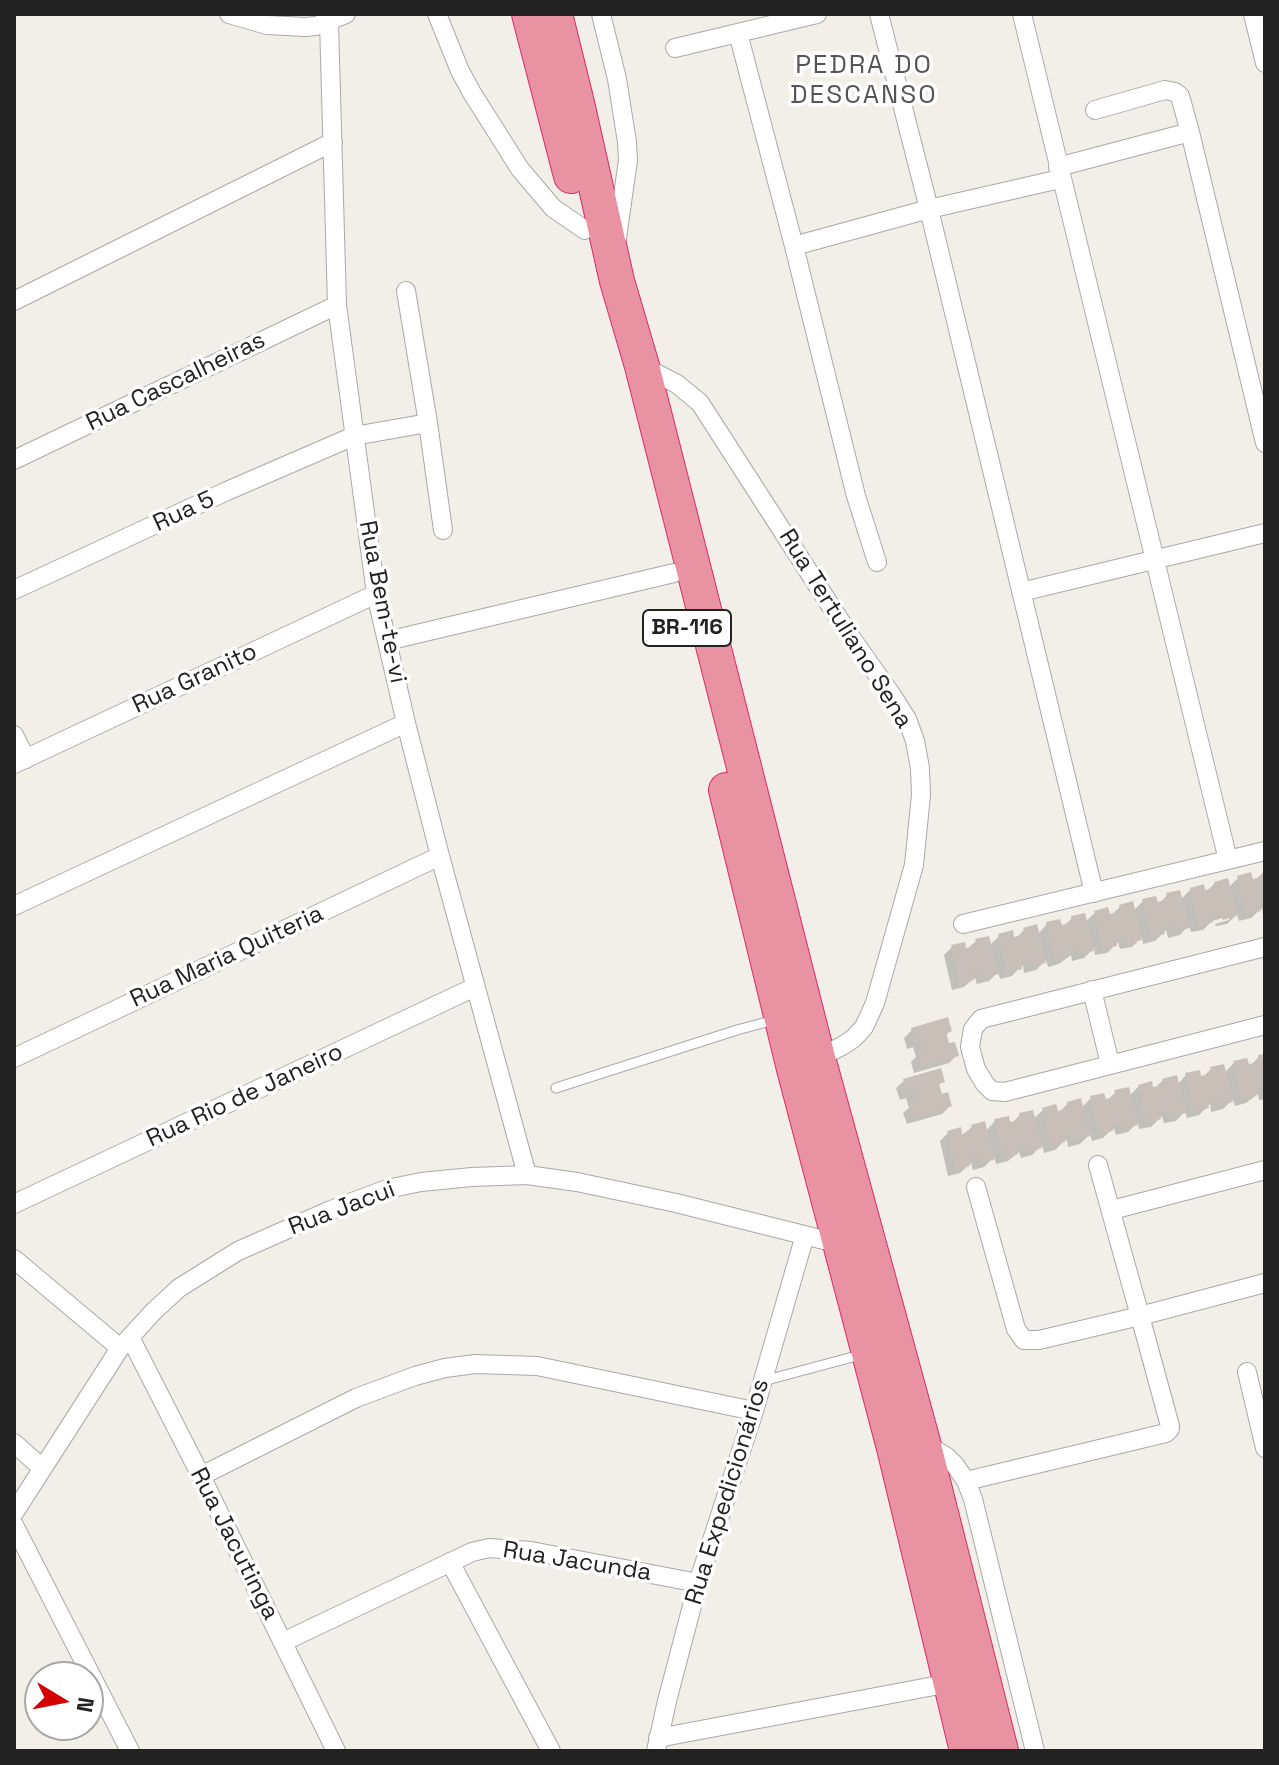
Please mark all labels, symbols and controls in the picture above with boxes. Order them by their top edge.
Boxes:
district label: PEDRA DO DESCANSO [790,50,938,112]
street label: Rua Cascalheiras [82,326,270,438]
street label: Rua 5 [149,485,219,539]
street label: Rua Bem-te-vi [352,518,412,686]
street label: Rua Tertuliano Sena [772,524,918,734]
road number: BR-116 [643,610,731,646]
street label: Rua Granito [128,638,262,720]
street label: Rua Maria Quiteria [126,900,328,1014]
street label: Rua Rio de Janeiro [142,1038,348,1154]
street label: Rua Jacui [285,1176,399,1242]
street label: Rua Expedicionários [680,1376,776,1608]
street label: Rua Jacutinga [183,1463,285,1625]
street label: Rua Jacunda [501,1536,653,1588]
north arrow [24,1661,104,1741]
text: N [71,1695,101,1715]

